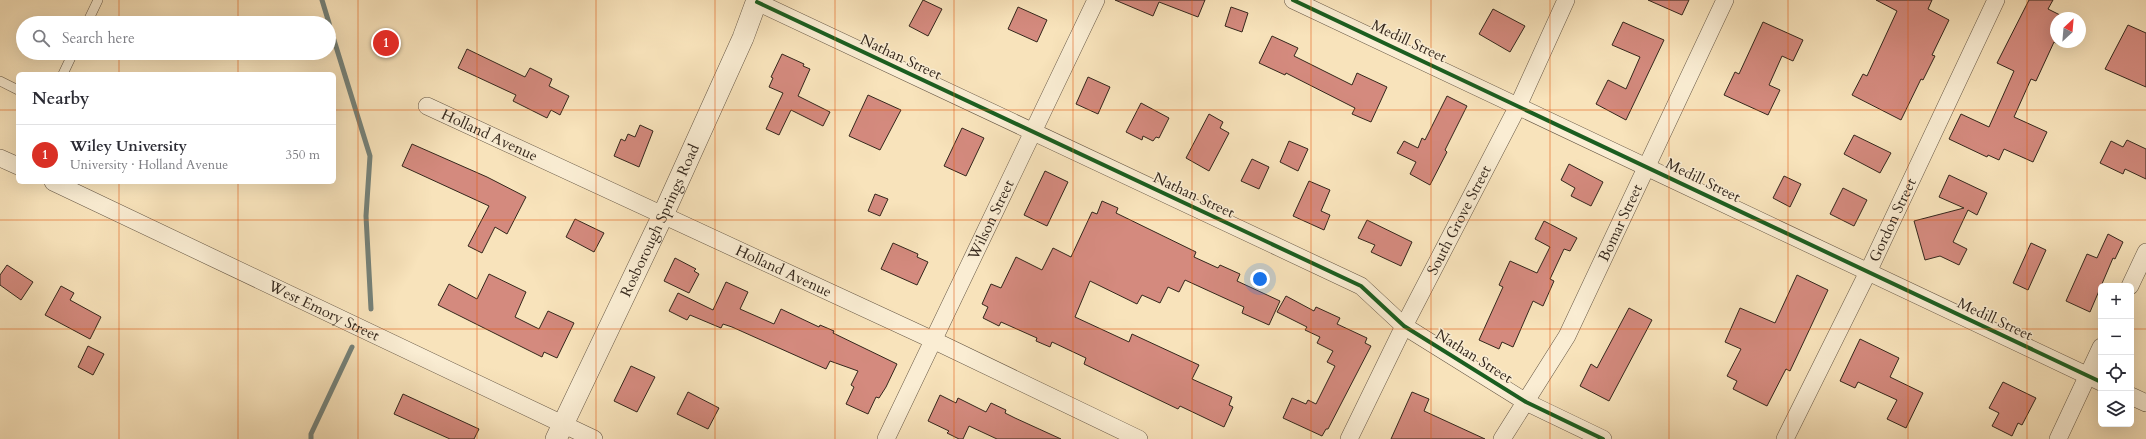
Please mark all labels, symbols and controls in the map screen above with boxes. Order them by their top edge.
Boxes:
north arrow [2050,12,2086,48]
street label: Medill Street [1368,15,1450,67]
search box [16,16,336,60]
icon: search [30,27,52,49]
text: Search here [62,28,135,48]
pin: 1 [373,28,399,58]
street label: Nathan Street [857,29,945,85]
text: Nearby [32,87,89,110]
street label: Holland Avenue [438,104,541,166]
text: Wiley University [70,136,187,156]
street label: Rosborough Springs Road [615,141,704,300]
text: 1 [42,146,48,164]
text: 350 m [286,146,320,164]
street label: Medill Street [1662,153,1744,207]
text: University · Holland Avenue [70,156,228,174]
street label: South Grove Street [1422,162,1496,278]
street label: Nathan Street [1150,167,1238,223]
street label: Gordon Street [1864,175,1921,265]
street label: Wilson Street [963,176,1019,264]
street label: Bomar Street [1594,181,1647,265]
street label: Holland Avenue [732,240,835,302]
your location [1250,269,1270,289]
street label: West Emory Street [264,275,383,346]
map controls [2098,283,2134,427]
button: + [2098,283,2134,319]
street label: Medill Street [1954,293,2036,345]
button: − [2098,319,2134,355]
street label: Nathan Street [1432,324,1517,388]
button: locate [2098,355,2134,391]
button: layers [2098,391,2134,427]

